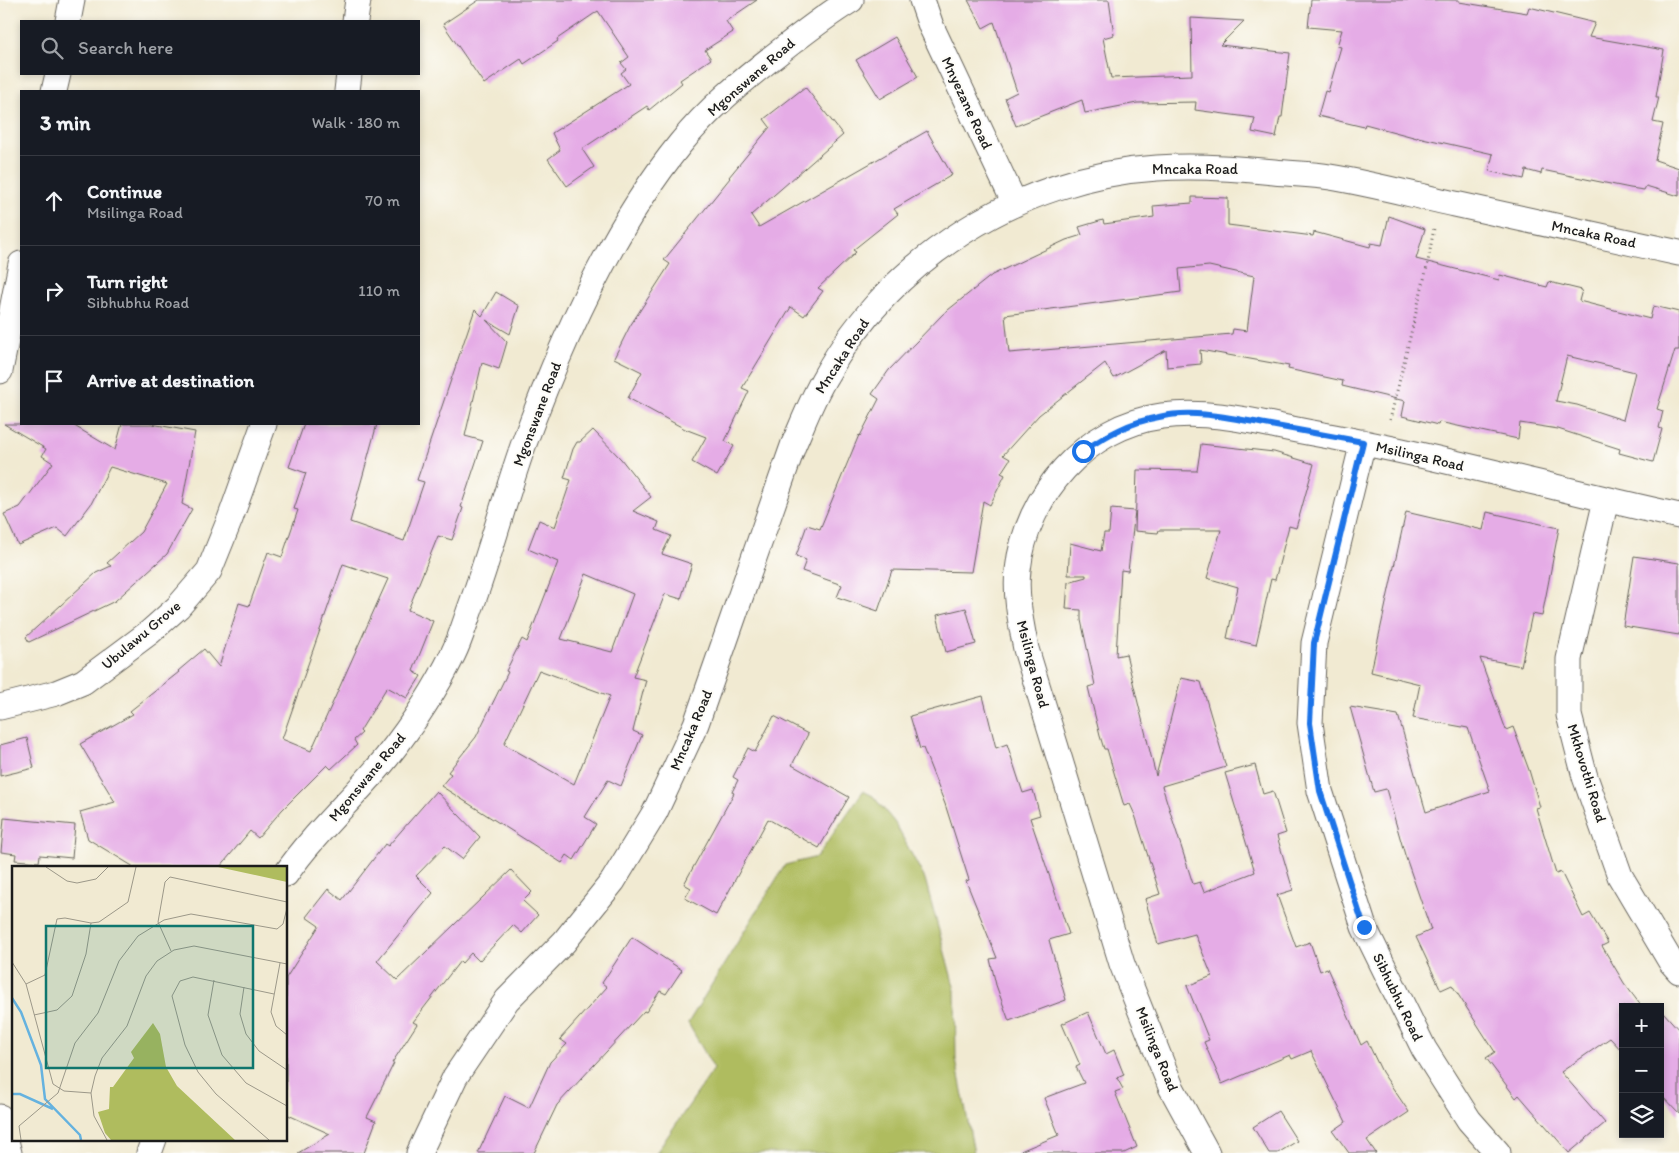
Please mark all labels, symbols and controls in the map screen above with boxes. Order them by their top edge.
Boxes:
search box [20,20,420,75]
icon: search [38,34,66,62]
street label: Mgonswane Road [703,34,799,120]
text: Search here [78,36,173,59]
street label: Mnyezane Road [938,54,996,152]
text: 3 min [40,110,90,135]
text: Walk · 180 m [312,113,400,132]
street label: Mncaka Road [1152,160,1239,178]
text: Continue [87,180,162,203]
icon: ahead [40,187,68,215]
text: 70 m [365,191,400,210]
text: Msilinga Road [87,203,183,222]
street label: Mncaka Road [1550,216,1639,252]
text: Turn right [87,270,168,293]
icon: right [40,277,68,305]
text: 110 m [358,281,400,300]
text: Sibhubhu Road [87,293,189,312]
street label: Mncaka Road [811,314,873,397]
street label: Mgonswane Road [509,359,565,469]
icon: arrive [40,367,68,395]
text: Arrive at destination [87,369,254,392]
street label: Msilinga Road [1374,437,1466,475]
route start [1072,440,1095,463]
street label: Ubulawu Grove [98,597,184,673]
street label: Msilinga Road [1013,618,1053,710]
street label: Mncaka Road [666,686,716,773]
street label: Mkhovothi Road [1563,722,1611,824]
street label: Mgonswane Road [325,729,409,825]
inset map [12,866,288,1140]
route end [1353,916,1376,939]
street label: Sibhubhu Road [1369,950,1427,1044]
map controls [1619,1003,1664,1138]
button: + [1619,1003,1664,1048]
street label: Msilinga Road [1132,1004,1182,1094]
button: − [1619,1048,1664,1093]
button: layers [1619,1093,1664,1138]

